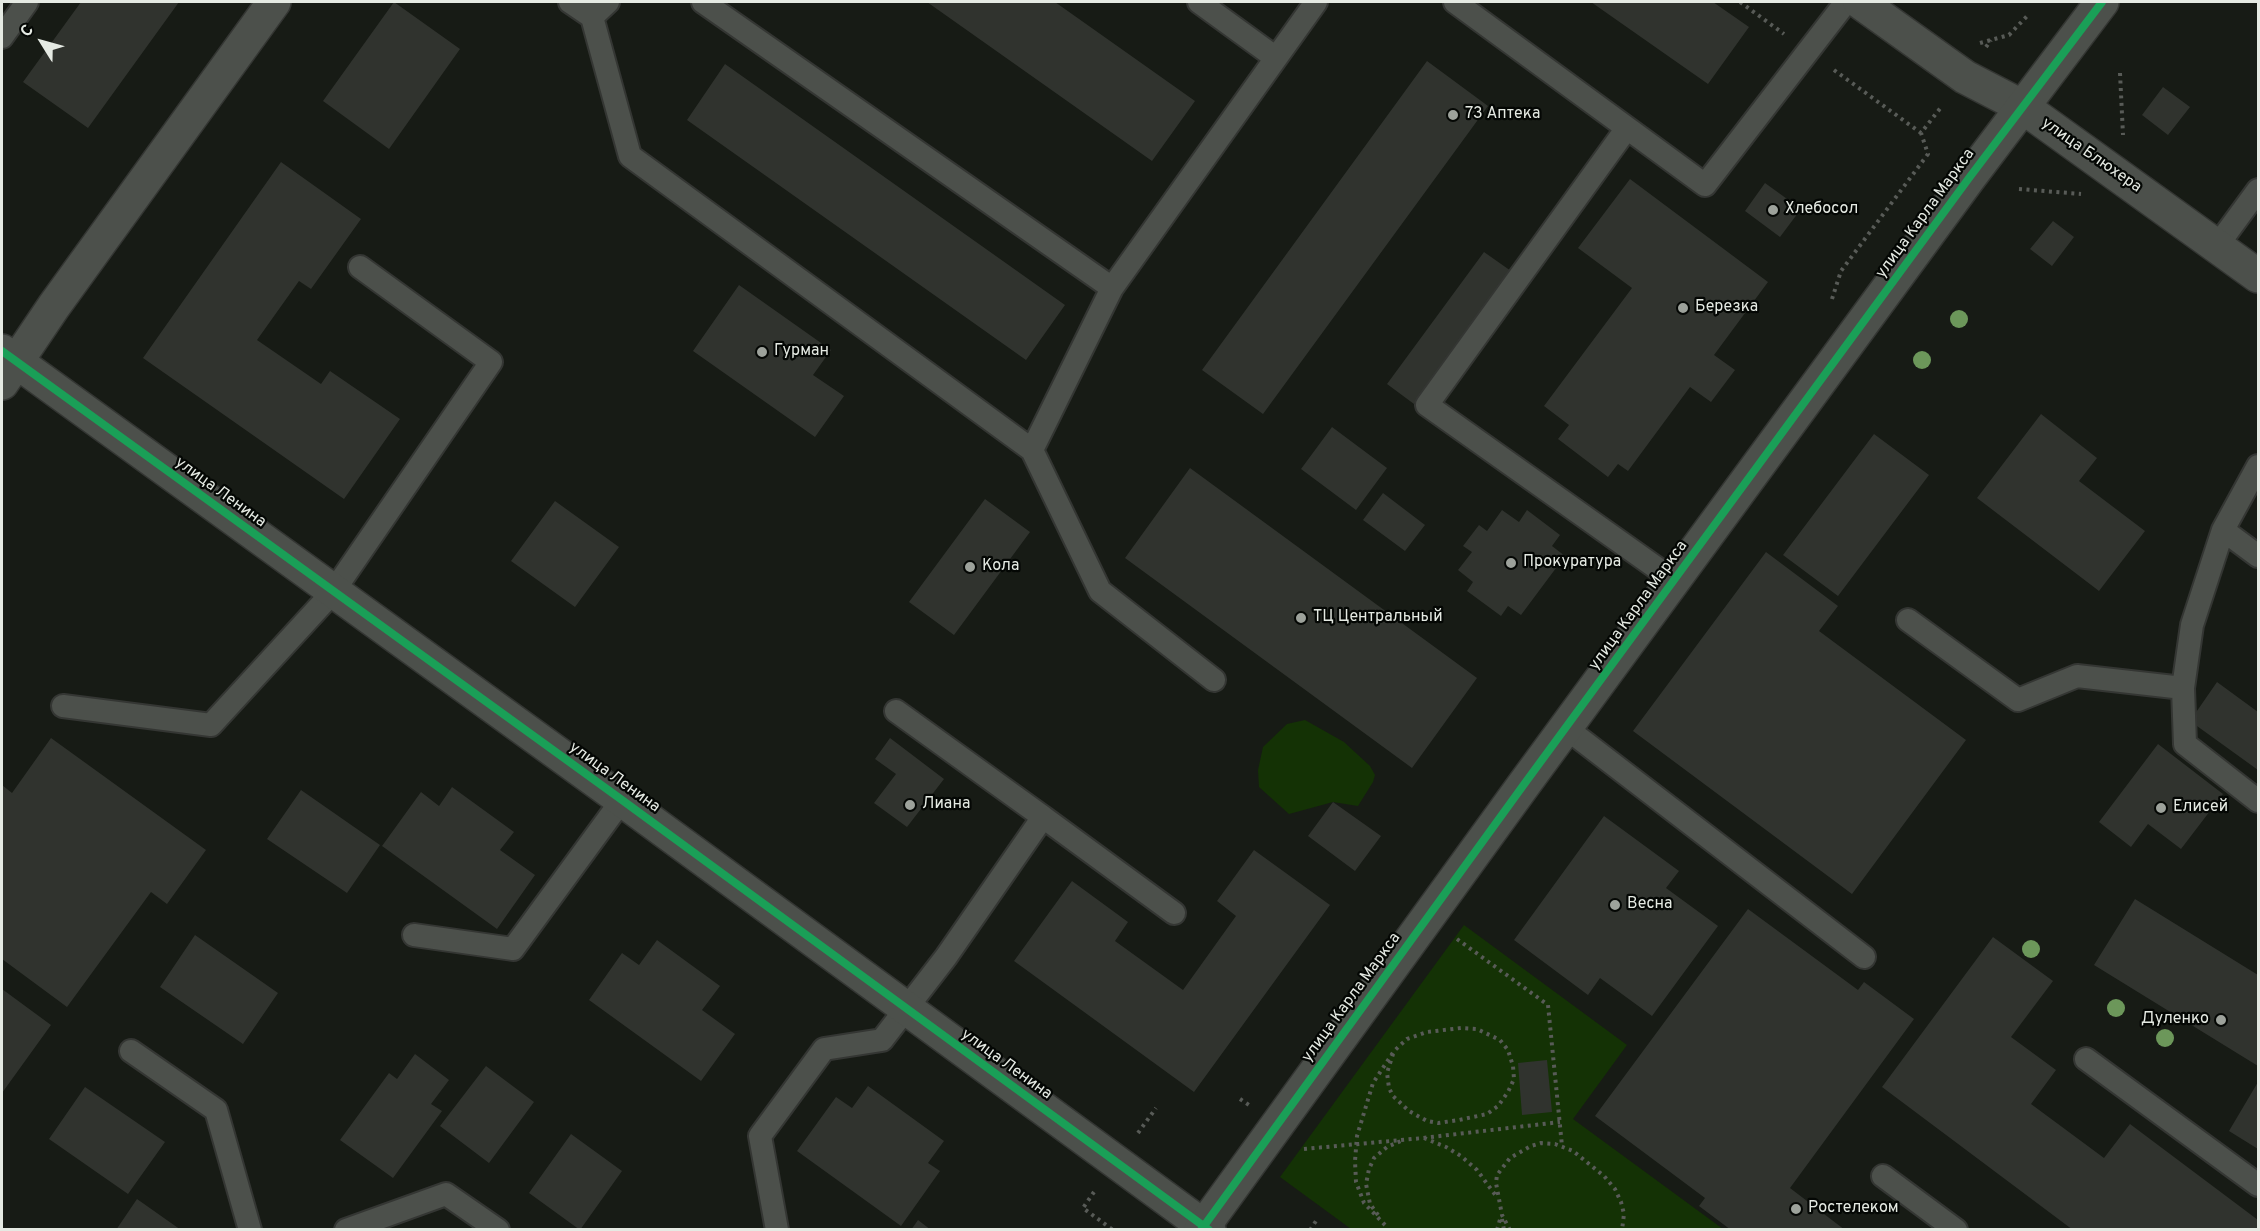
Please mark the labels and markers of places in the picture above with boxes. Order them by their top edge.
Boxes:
place label: 73 Аптека [1465,105,1540,125]
marker: 73 Аптека [1446,108,1460,122]
place label: Хлебосол [1785,200,1858,220]
marker: Хлебосол [1766,203,1780,217]
place label: Березка [1695,298,1758,318]
marker: Березка [1676,301,1690,315]
place label: Гурман [774,342,829,362]
marker: Гурман [755,345,769,359]
place label: Прокуратура [1523,553,1621,573]
marker: Прокуратура [1504,556,1518,570]
place label: Кола [982,557,1019,577]
marker: Кола [963,560,977,574]
place label: ТЦ Центральный [1313,608,1443,628]
marker: ТЦ Центральный [1294,611,1308,625]
place label: Лиана [922,795,970,815]
marker: Лиана [903,798,917,812]
place label: Елисей [2173,798,2228,818]
marker: Елисей [2154,801,2168,815]
place label: Весна [1627,895,1672,915]
marker: Весна [1608,898,1622,912]
place label: Дуленко [2141,1010,2209,1030]
marker: Дуленко [2214,1013,2228,1027]
place label: Ростелeком [1808,1199,1899,1219]
marker: Ростелeком [1789,1202,1803,1216]

